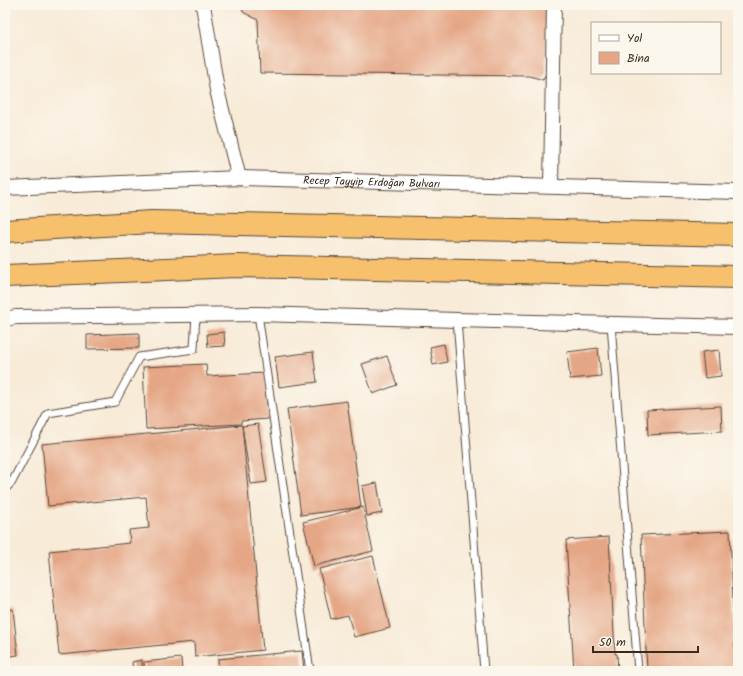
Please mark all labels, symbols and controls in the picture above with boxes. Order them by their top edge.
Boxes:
legend [591,22,721,74]
text: Yol [627,29,642,48]
text: Bina [627,49,650,68]
street label: Recep Tayyip Erdoğan Bulvarı [303,172,441,194]
scale bar [593,628,698,654]
text: 50 m [599,633,626,652]

